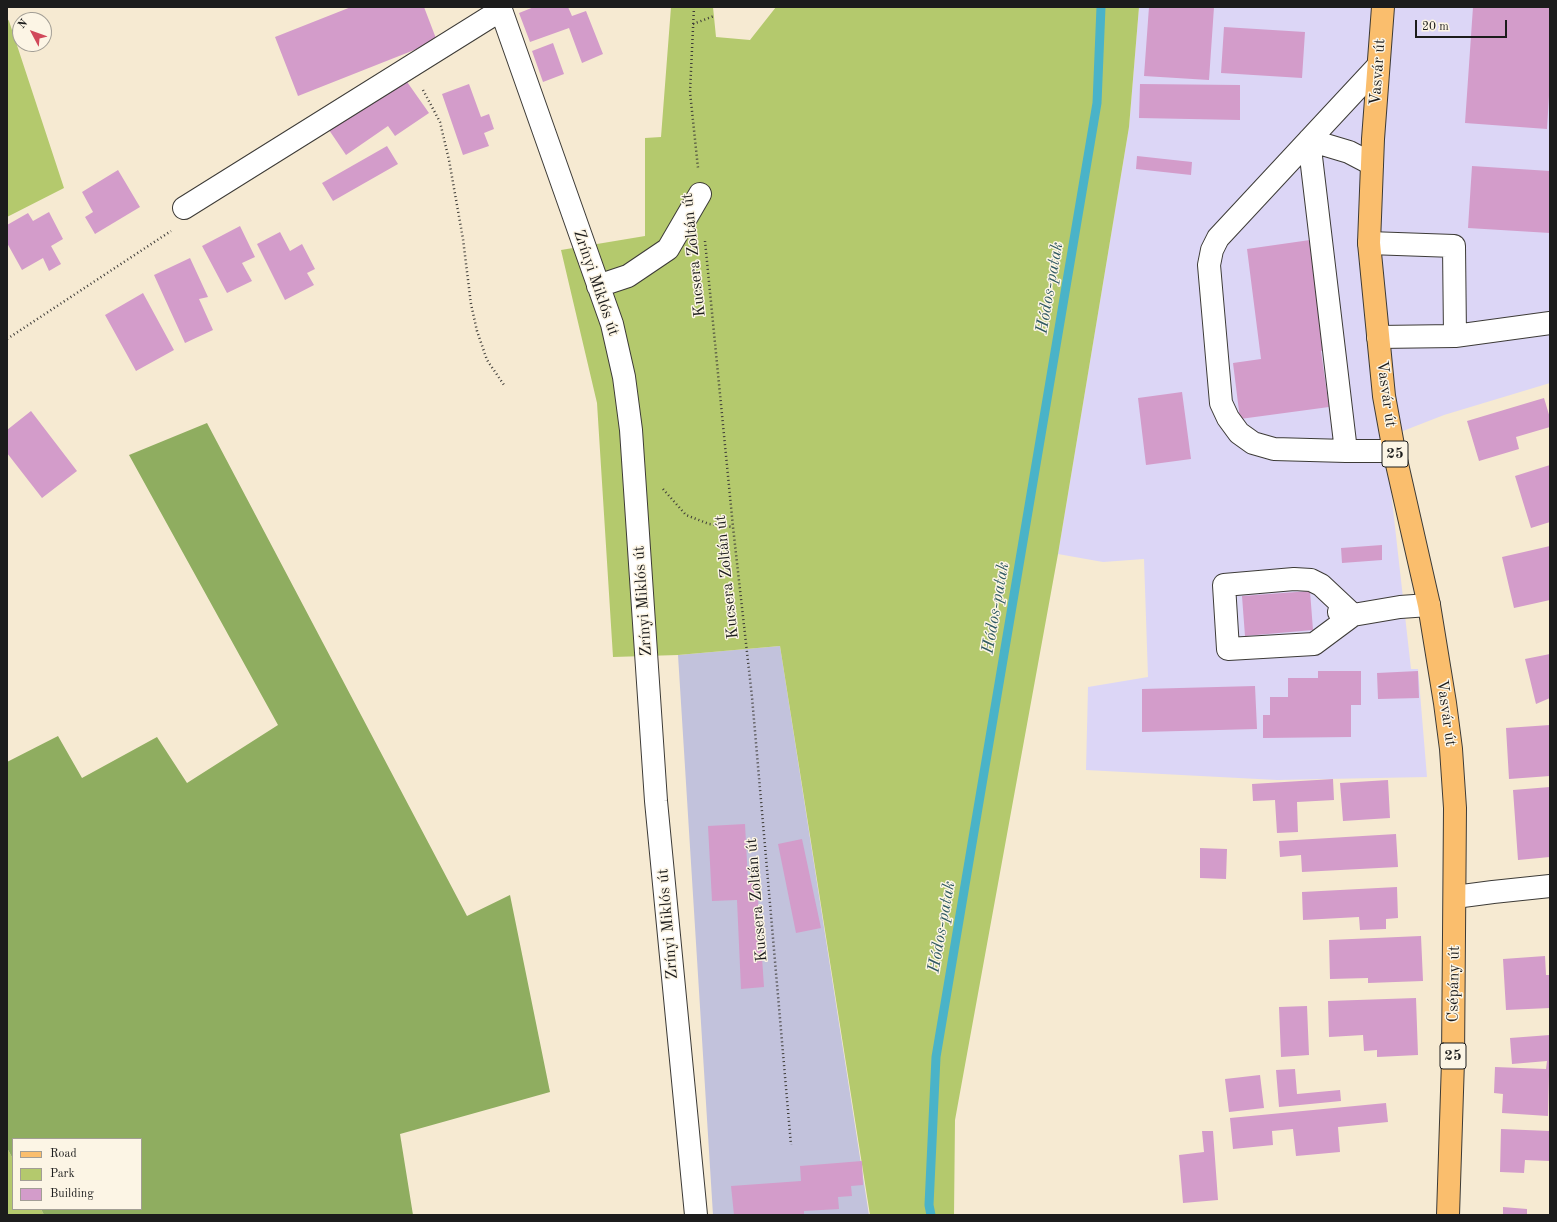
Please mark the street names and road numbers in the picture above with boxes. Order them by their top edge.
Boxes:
street label: Vasvár út [1366,38,1390,106]
street label: Kucsera Zoltán út [678,192,710,318]
street label: Zrínyi Miklós út [569,227,623,339]
street label: Vasvár út [1372,360,1400,428]
road number: 25 [1382,441,1408,467]
street label: Kucsera Zoltán út [711,514,743,640]
street label: Zrínyi Miklós út [630,545,656,657]
street label: Vasvár út [1432,679,1460,747]
street label: Kucsera Zoltán út [742,837,772,963]
street label: Zrínyi Miklós út [654,868,682,980]
street label: Csépány út [1444,945,1464,1023]
road number: 25 [1440,1043,1466,1069]

